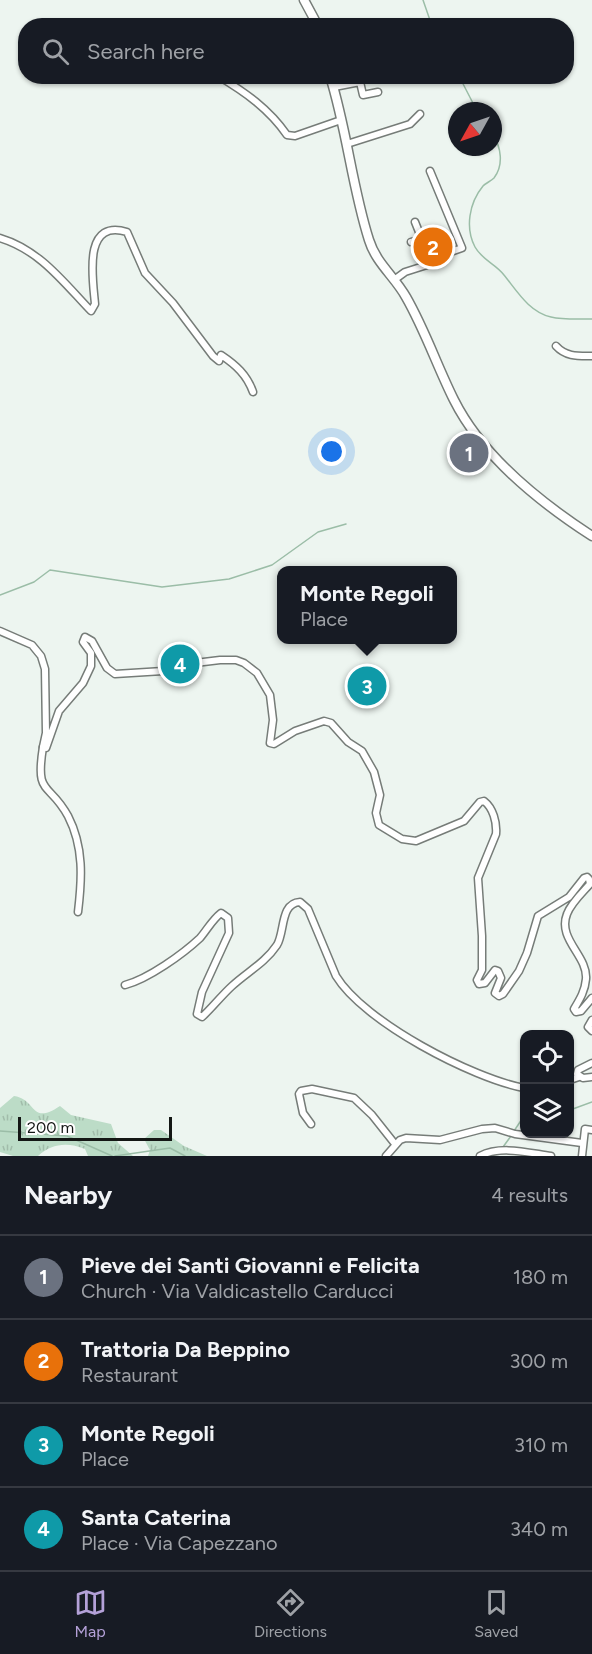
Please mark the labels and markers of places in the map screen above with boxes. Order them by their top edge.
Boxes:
pin: 2 [414,224,452,270]
pin: 1 [450,430,488,476]
pin: 4 [160,642,200,686]
pin: 3 [348,664,386,708]

